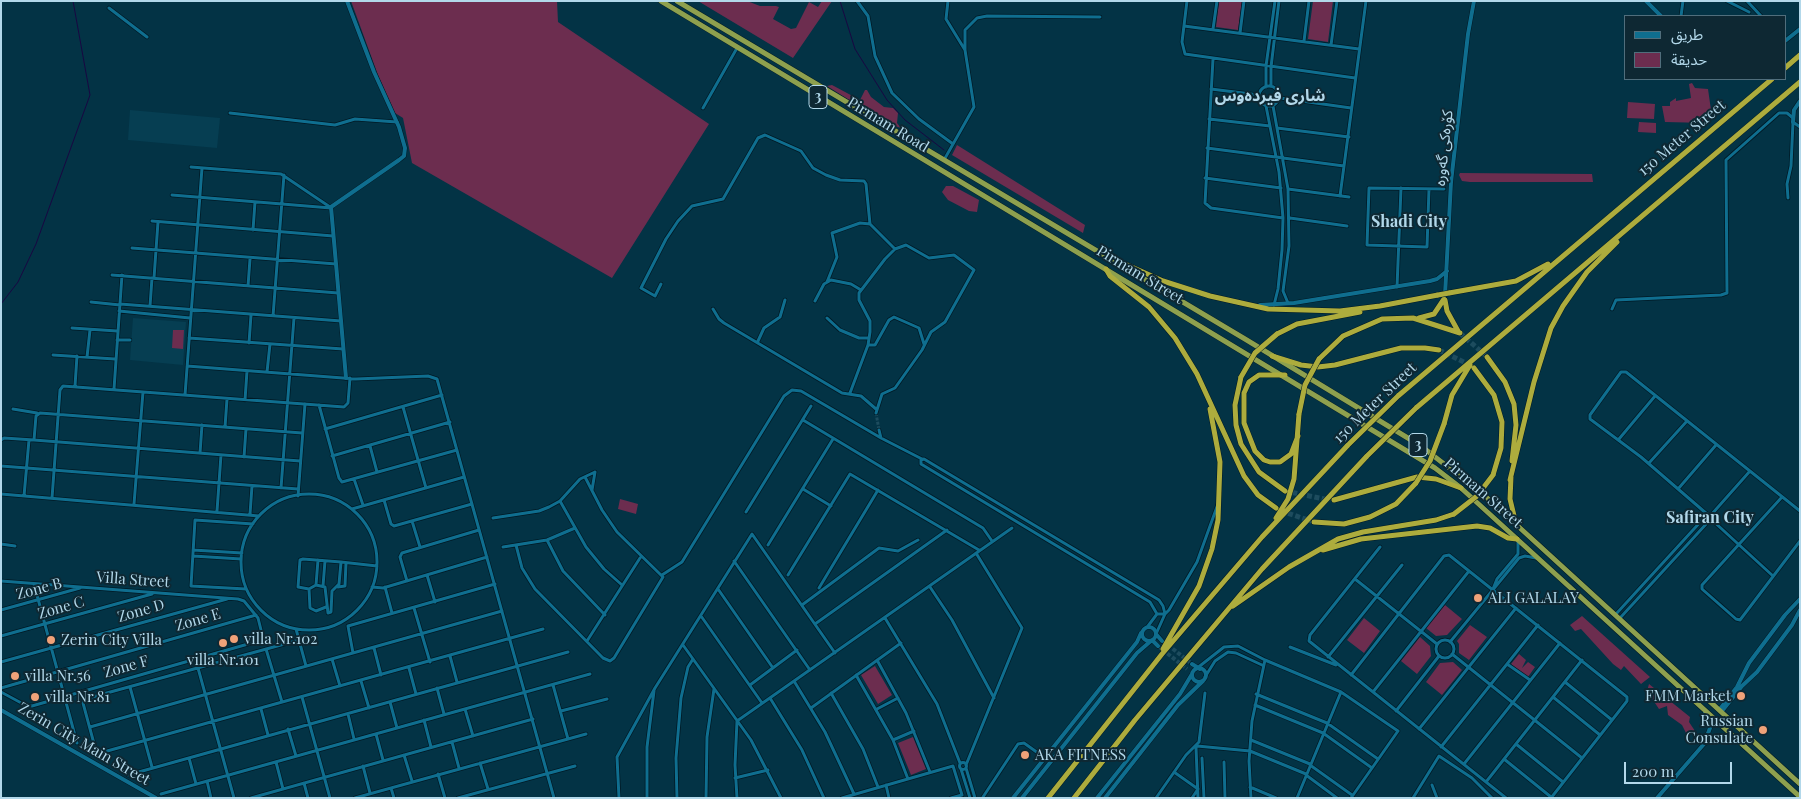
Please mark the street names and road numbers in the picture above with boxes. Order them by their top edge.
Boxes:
road number: 3 [809,85,827,108]
street label: Pirmam Road [844,94,932,156]
street label: 150 Meter Street [1635,96,1729,180]
street label: کۆرەکی گەورە [1431,109,1457,187]
street label: Pirmam Street [1093,242,1187,308]
street label: 150 Meter Street [1330,359,1420,447]
road number: 3 [1409,434,1427,456]
street label: Pirmam Street [1440,454,1526,532]
street label: Villa Street [96,568,170,592]
street label: Zone B [14,574,64,604]
street label: Zone C [36,593,86,623]
street label: Zone D [115,596,167,626]
street label: Zone E [173,605,223,635]
street label: Zone F [101,652,151,682]
street label: Zerin City Main Street [15,699,153,789]

